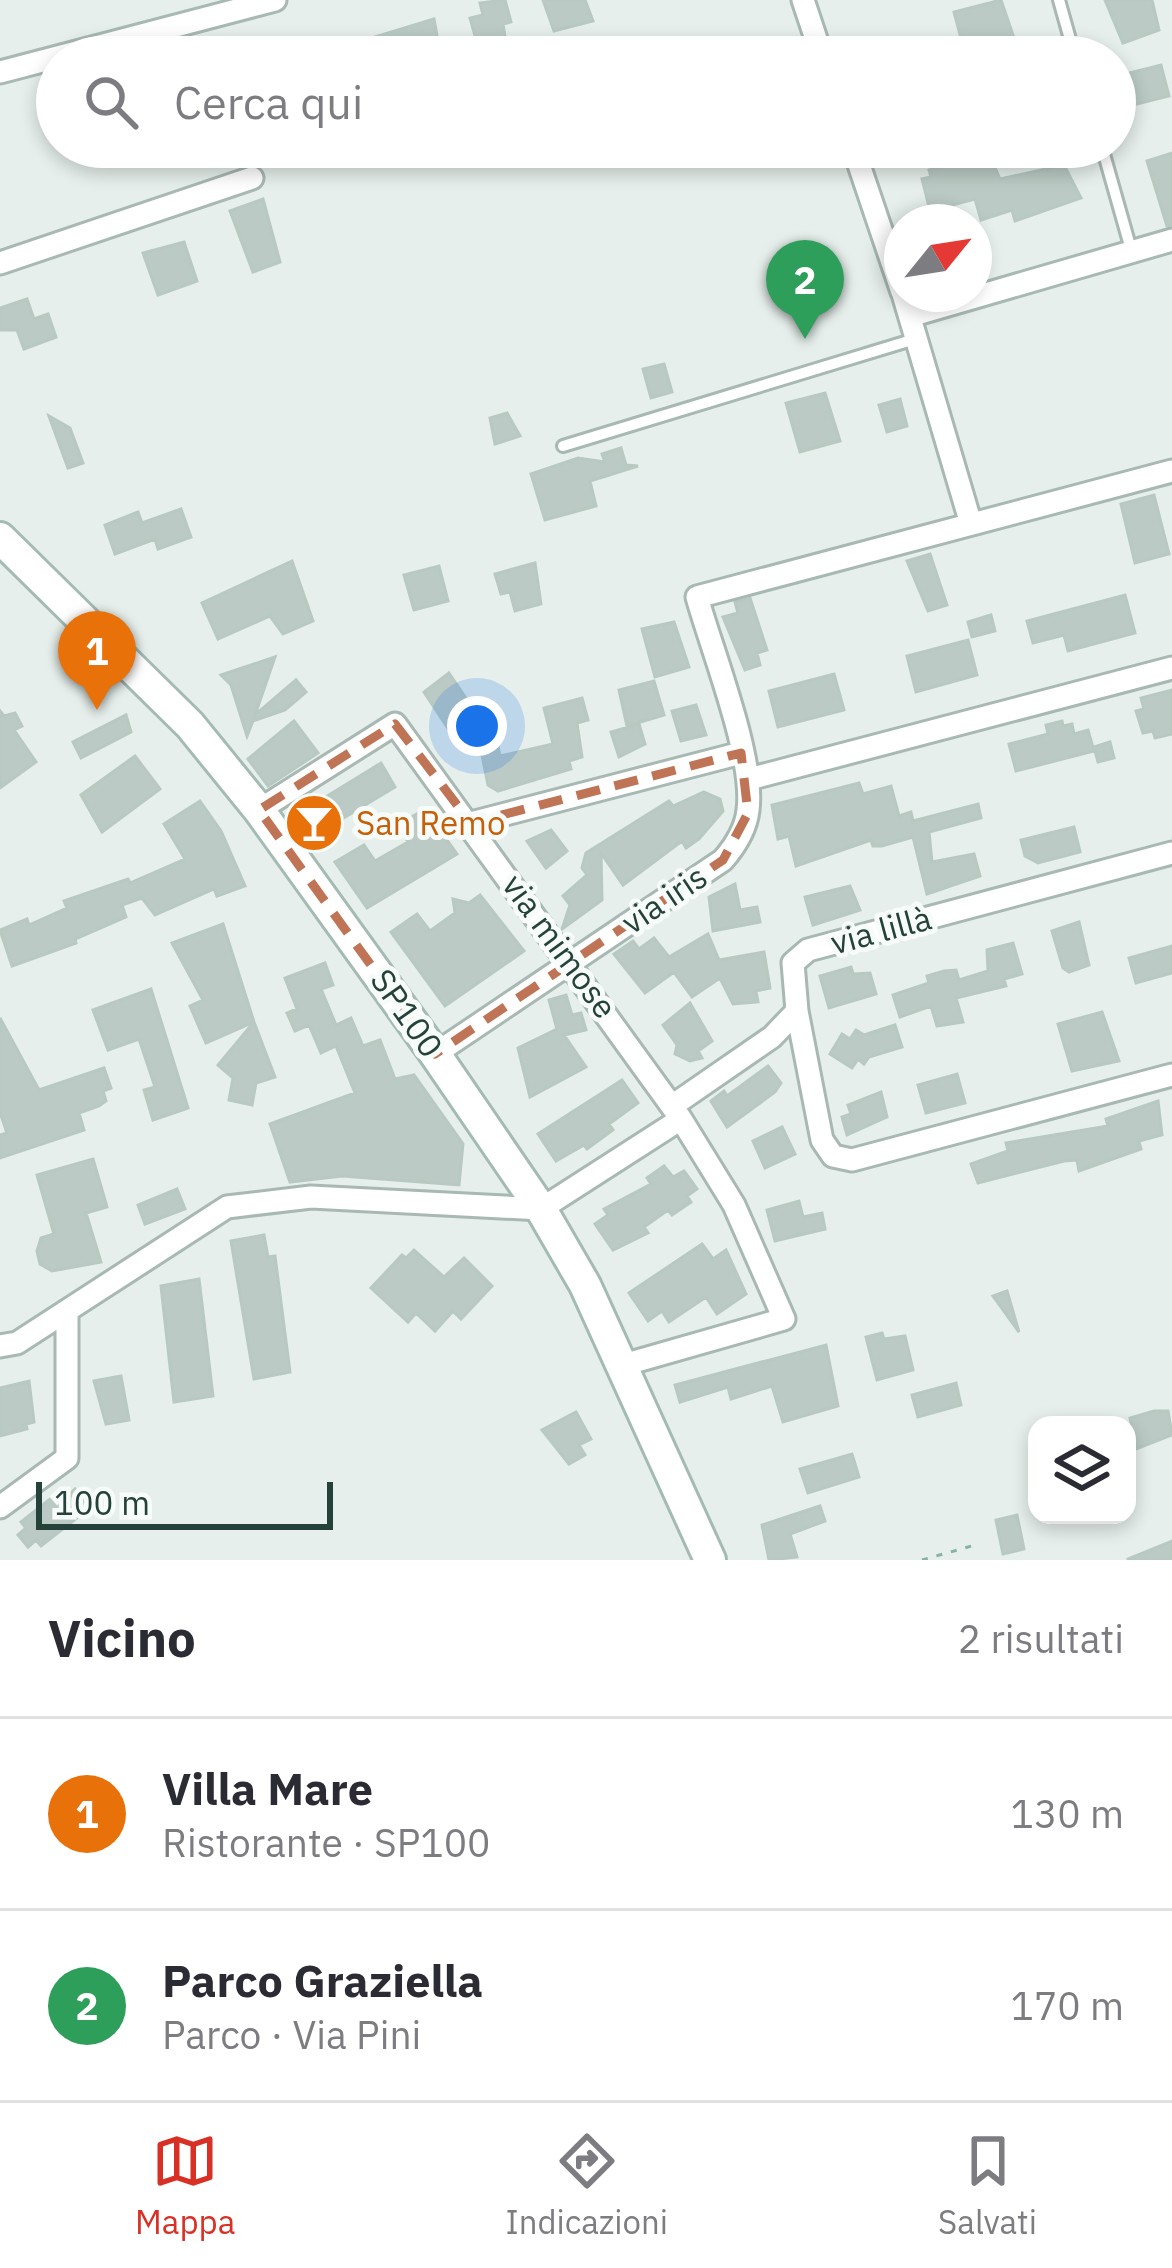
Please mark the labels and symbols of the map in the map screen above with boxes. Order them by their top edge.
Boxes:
north arrow [884,204,992,312]
pin: 2 [766,240,844,339]
pin: 1 [58,611,136,710]
your location [447,696,507,756]
bar icon: San Remo [283,792,345,854]
place label: San Remo [356,801,505,844]
street label: via iris [612,854,715,943]
street label: via mimose [494,865,627,1026]
street label: via lillà [826,895,936,964]
street label: SP100 [362,960,453,1065]
scale bar [36,1476,333,1529]

